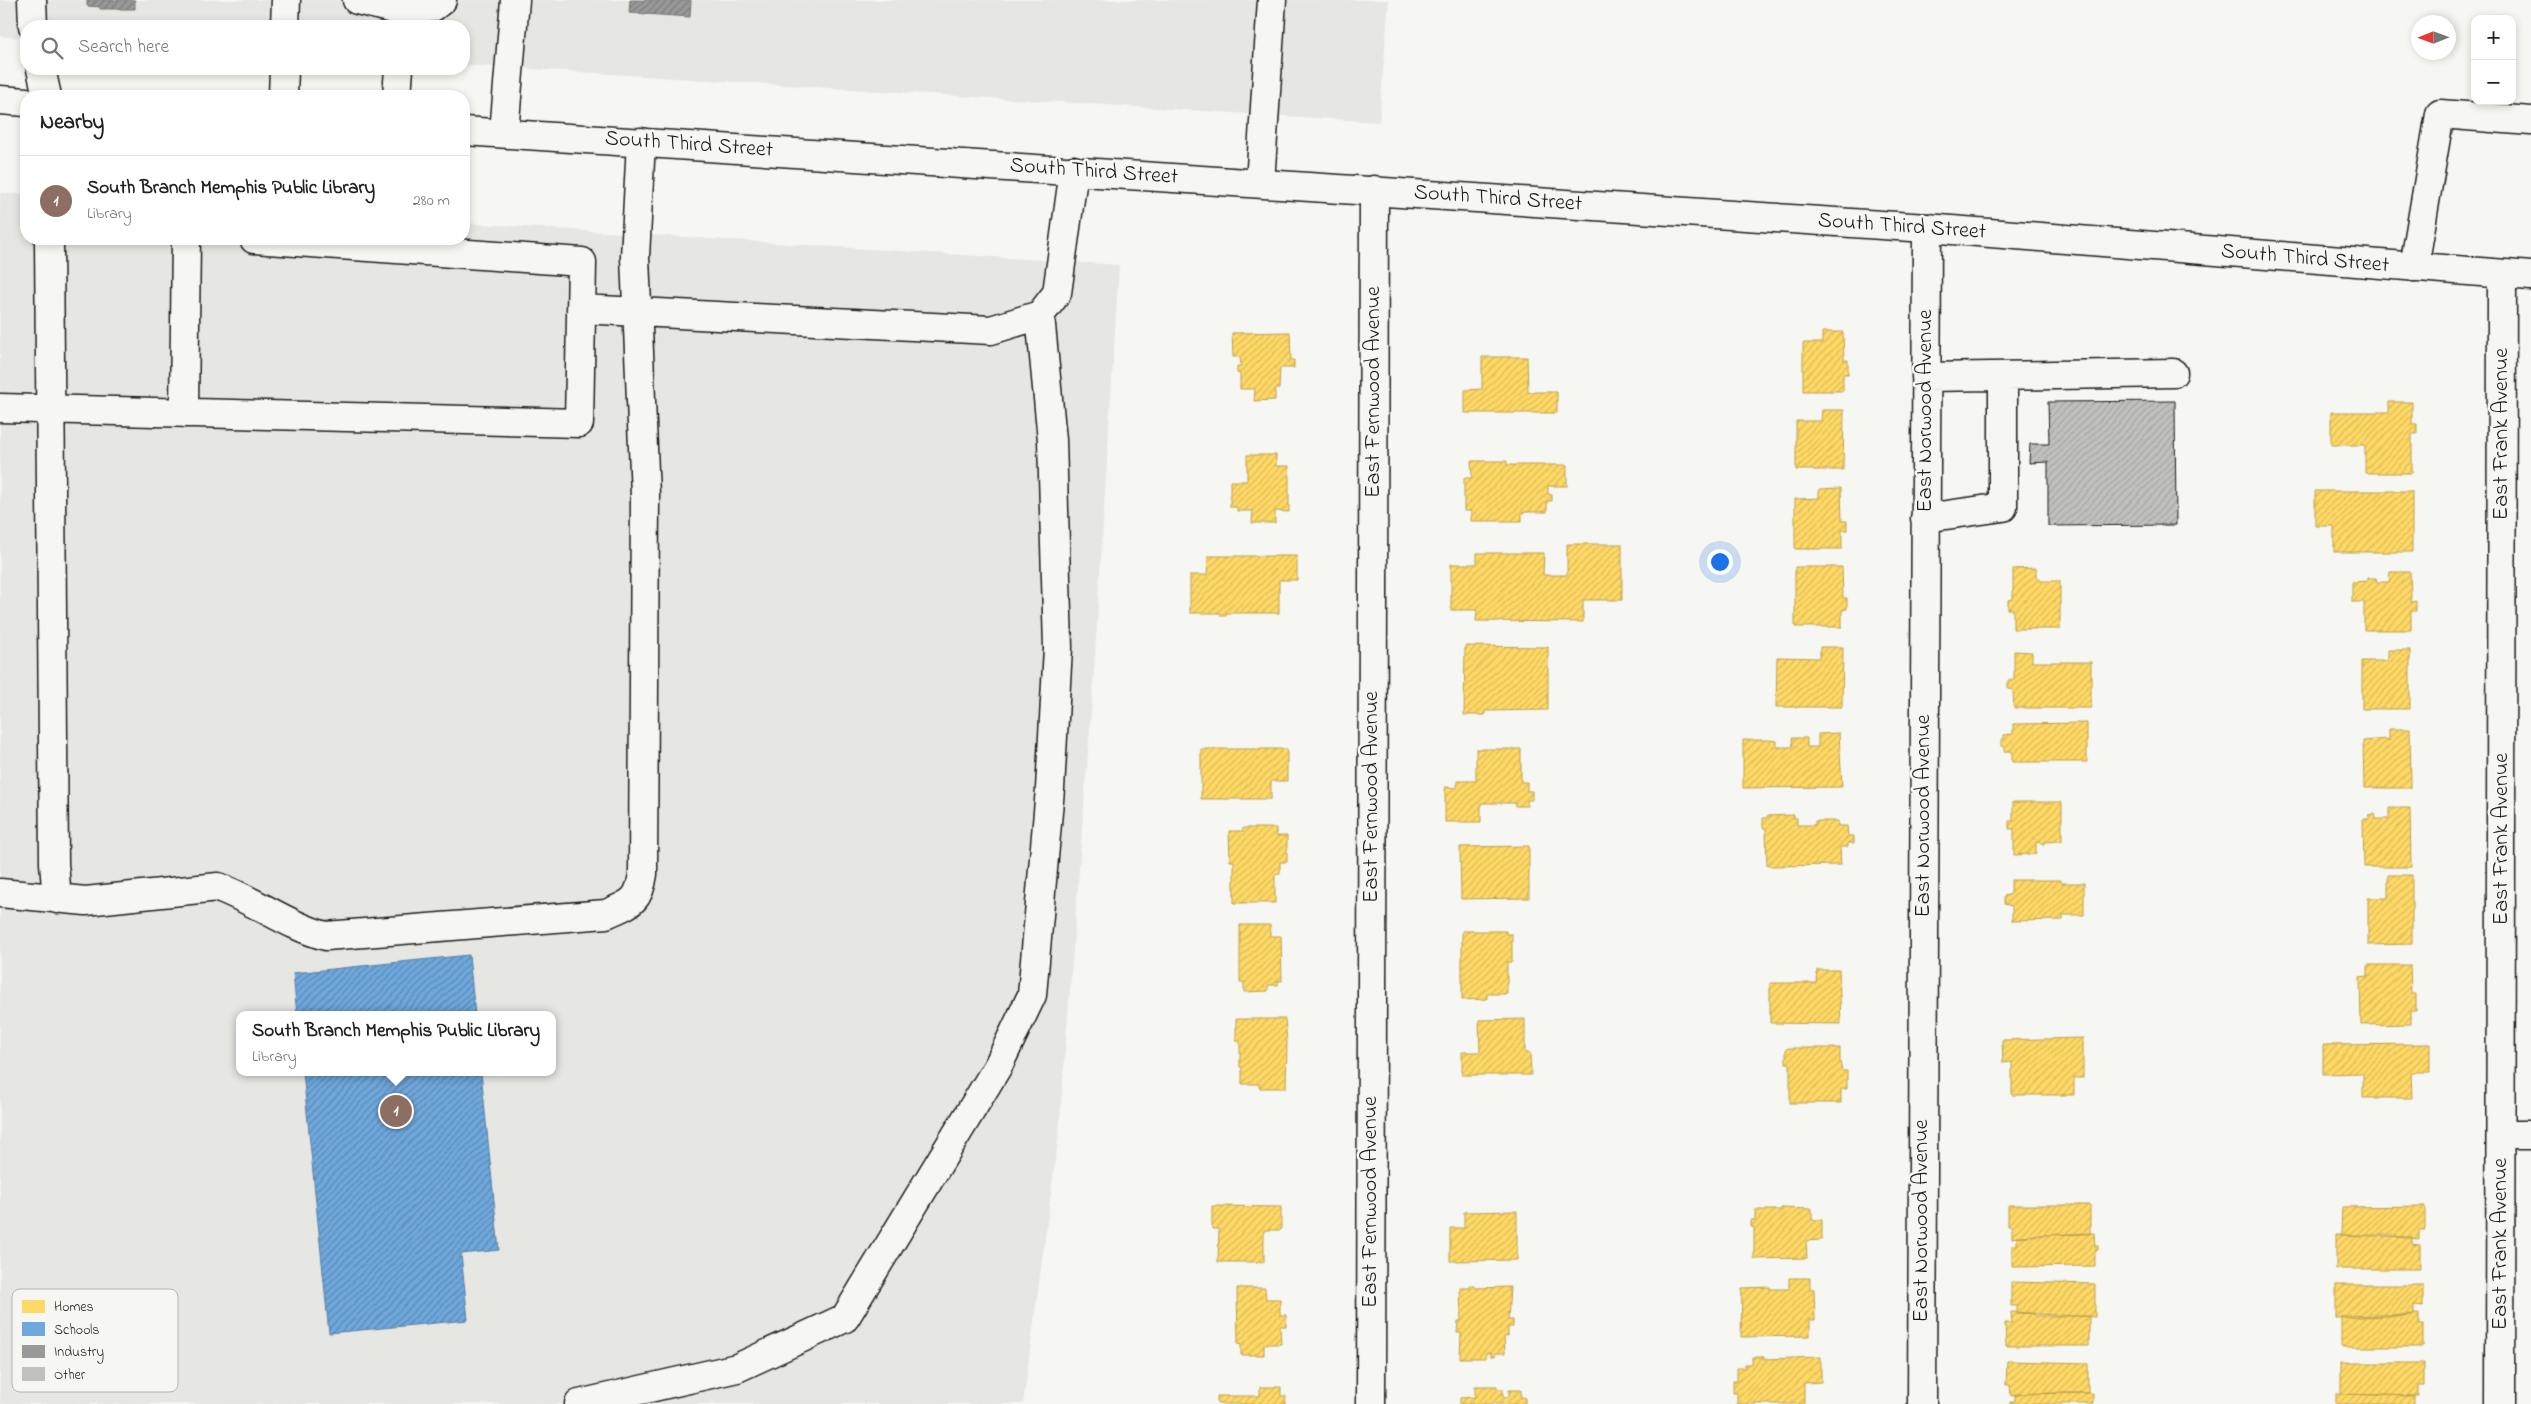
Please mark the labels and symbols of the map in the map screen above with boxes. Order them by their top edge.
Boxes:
north arrow [2411,15,2456,60]
street label: South Third Street [604,123,775,167]
street label: South Third Street [1009,150,1180,194]
street label: South Third Street [1413,177,1584,221]
street label: South Third Street [1817,205,1988,249]
street label: South Third Street [2220,236,2391,282]
street label: East Fernwood Avenue [1358,286,1390,498]
street label: East Norwood Avenue [1910,309,1942,513]
street label: East Frank Avenue [2486,348,2518,520]
your location [1707,549,1733,575]
street label: East Fernwood Avenue [1356,691,1388,903]
street label: East Norwood Avenue [1908,714,1940,918]
street label: East Frank Avenue [2486,753,2518,925]
pin: 1 [380,1092,412,1130]
street label: East Fernwood Avenue [1355,1096,1387,1308]
street label: East Norwood Avenue [1906,1119,1938,1323]
street label: East Frank Avenue [2485,1158,2517,1330]
legend [12,1289,178,1392]
text: Homes [54,1297,94,1318]
text: Schools [54,1320,99,1341]
text: Industry [54,1342,104,1364]
text: Other [54,1365,86,1386]

